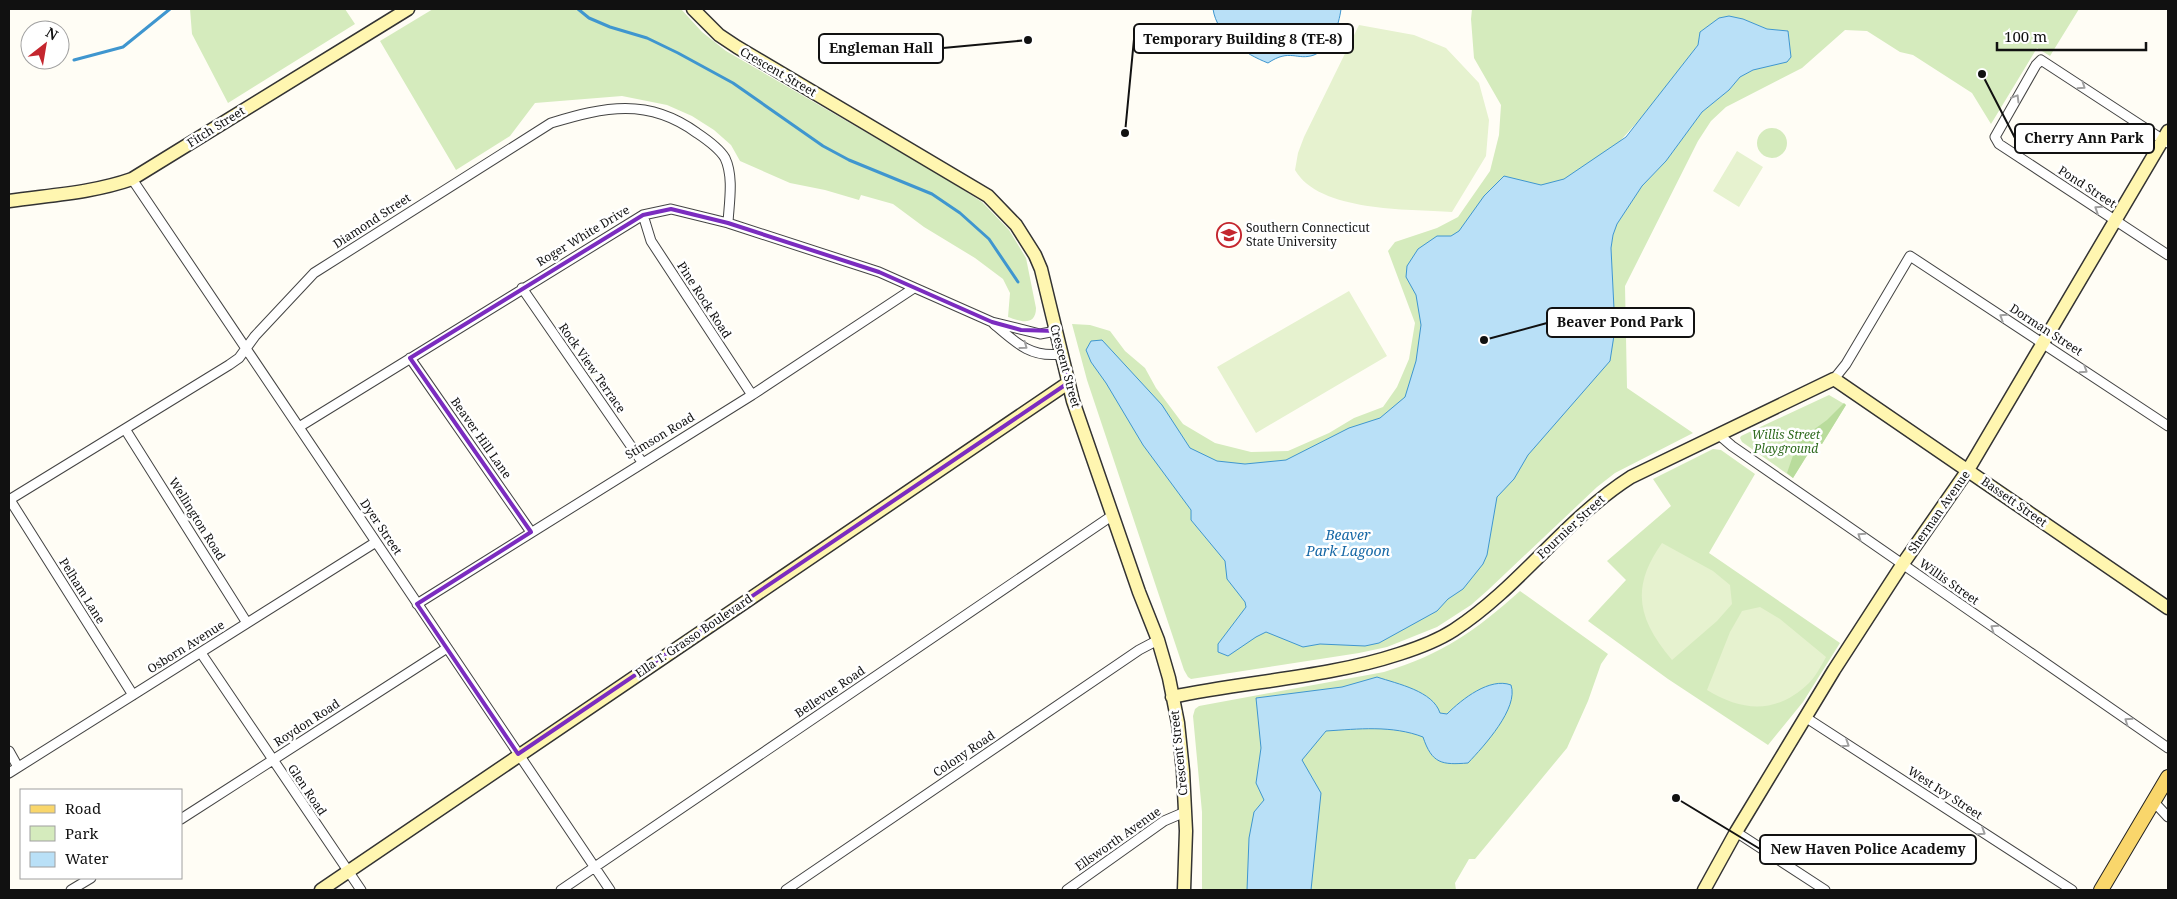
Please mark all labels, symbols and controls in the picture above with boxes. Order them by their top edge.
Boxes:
north arrow [20,20,70,70]
scale bar [1997,20,2146,52]
text: N [42,22,62,44]
callout: Temporary Building 8 (TE-8) [1134,24,1353,53]
text: 100 m [2004,26,2047,46]
text: Temporary Building 8 (TE-8) [1143,29,1343,48]
callout: Engleman Hall [819,34,943,63]
text: Engleman Hall [829,38,933,57]
street label: Crescent Street [737,43,820,100]
one-way arrow [2076,80,2086,89]
one-way arrow [2010,94,2020,103]
street label: Fitch Street [184,102,248,151]
callout: Cherry Ann Park [2015,124,2154,153]
text: Cherry Ann Park [2024,128,2144,147]
street label: Pond Street [2055,162,2120,212]
street label: Diamond Street [330,189,414,252]
street label: Roger White Drive [533,201,632,270]
one-way arrow [2095,206,2104,215]
place label: Southern Connecticut State University [1246,219,1370,250]
school or university icon: Southern Connecticut State University [1216,222,1242,248]
street label: Pine Rock Road [673,258,736,342]
street label: Dorman Street [2007,300,2086,360]
callout: Beaver Pond Park [1547,308,1694,337]
text: Beaver Pond Park [1557,312,1683,331]
one-way arrow [1999,314,2008,323]
street label: Rock View Terrace [555,319,630,416]
street label: Crescent Street [1046,322,1085,409]
one-way arrow [1018,340,1028,349]
one-way arrow [2079,364,2088,374]
street label: Beaver Hill Lane [447,394,516,482]
street label: Stimson Road [622,408,698,463]
park label: Willis Street Playground [1752,426,1821,457]
street label: Sherman Avenue [1903,467,1974,557]
street label: Bassett Street [1978,473,2051,531]
street label: Wellington Road [165,474,230,564]
street label: Fournier Street [1533,491,1608,563]
street label: Dyer Street [356,495,406,558]
water label: Beaver Park Lagoon [1305,525,1391,560]
one-way arrow [1857,533,1866,542]
street label: Pelham Lane [55,555,109,627]
street label: Willis Street [1916,555,1983,609]
street label: Ella T. Grasso Boulevard [632,590,756,681]
street label: Osborn Avenue [144,616,228,677]
one-way arrow [1990,625,2000,634]
street label: Bellevue Road [791,661,869,721]
street label: Roydon Road [270,695,344,750]
street label: Crescent Street [1166,710,1191,797]
one-way arrow [2124,718,2134,727]
street label: Colony Road [929,726,999,781]
one-way arrow [1841,737,1850,747]
street label: Glen Road [284,761,331,819]
street label: West Ivy Street [1905,762,1986,823]
legend [20,789,182,879]
text: Road [65,798,101,818]
street label: Ellsworth Avenue [1071,803,1164,875]
text: Park [65,823,99,843]
one-way arrow [1977,826,1986,835]
callout: New Haven Police Academy [1760,835,1976,864]
text: New Haven Police Academy [1770,839,1966,858]
text: Water [65,848,108,868]

